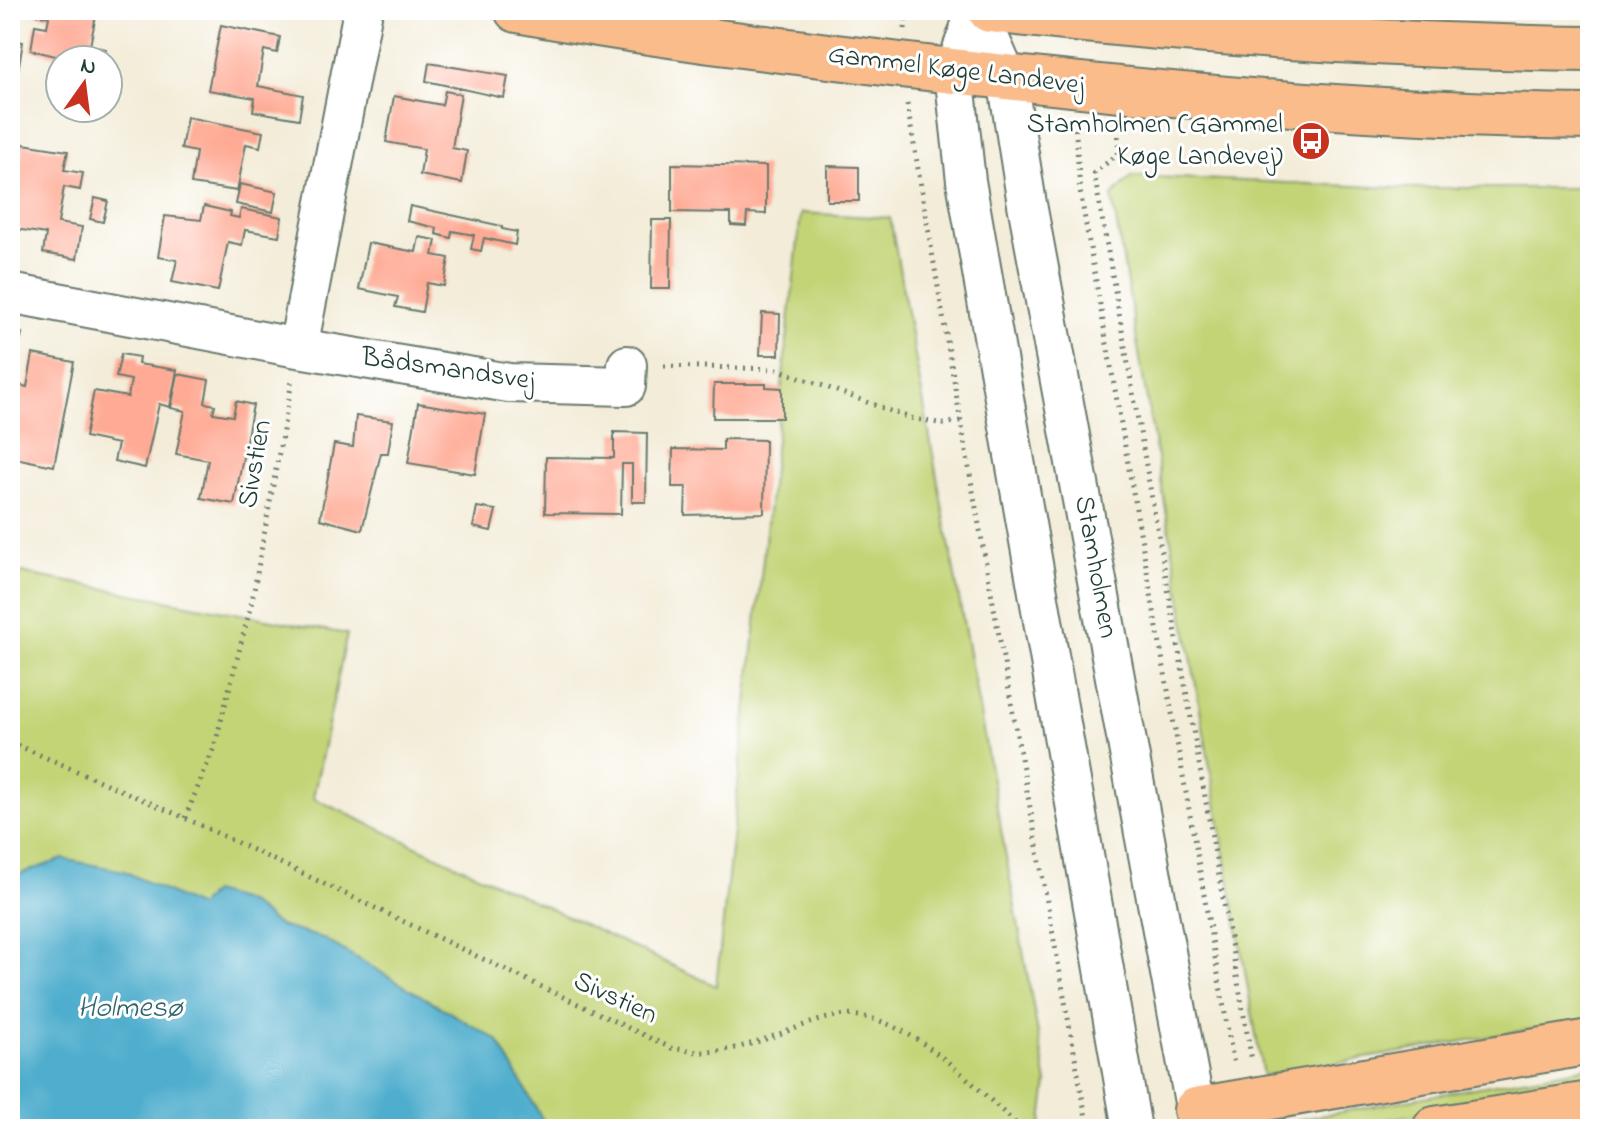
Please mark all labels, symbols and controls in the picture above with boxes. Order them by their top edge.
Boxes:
street label: Gammel Køge Landevej [825,35,1088,107]
north arrow [44,44,124,124]
text: N [77,50,99,85]
place label: Stamholmen (Gammel Køge Landevej) [1027,105,1283,178]
bus stop icon: Stamholmen (Gammel Køge Landevej) [1290,120,1332,162]
street label: Bådsmandsvej [358,337,539,403]
street label: Sivstien [228,417,284,511]
street label: Stamholmen [1062,493,1128,641]
street label: Sivstien [566,962,664,1036]
water label: Holmesø [78,987,185,1031]

